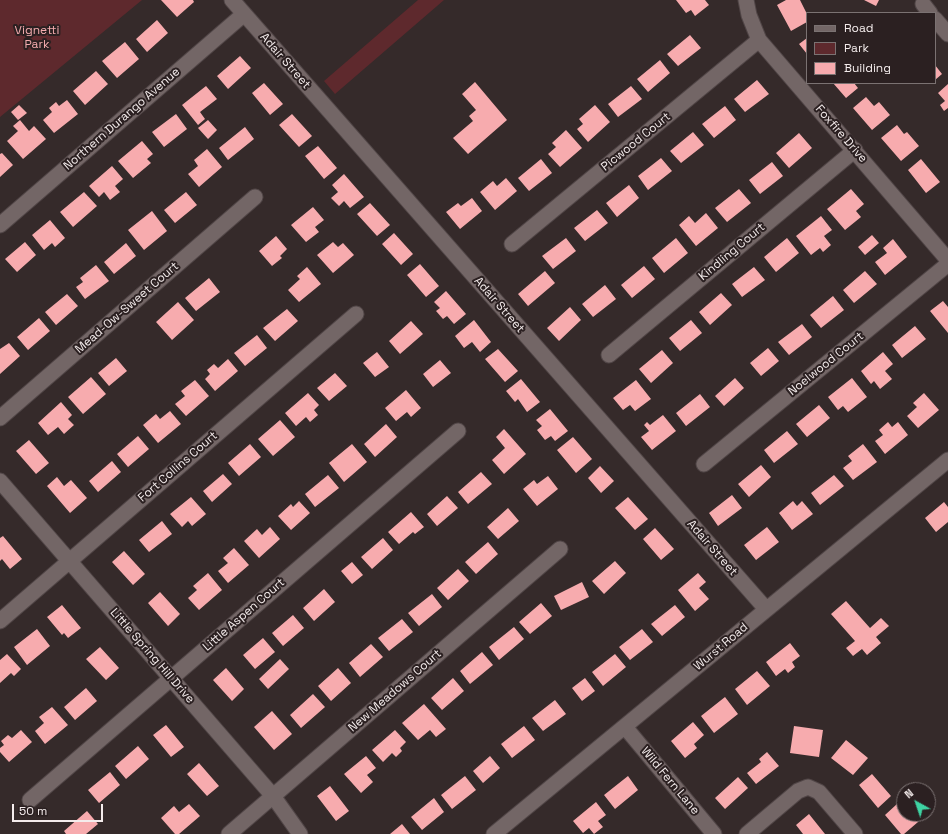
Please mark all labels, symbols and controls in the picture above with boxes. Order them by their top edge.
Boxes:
legend [806,12,936,84]
text: Road [844,20,873,36]
park label: Vignetti Park [15,24,59,52]
street label: Adair Street [257,30,313,92]
text: Park [844,40,869,56]
text: Building [844,60,891,76]
street label: Northern Durango Avenue [61,65,183,173]
street label: Foxfire Drive [812,102,870,166]
street label: Picwood Court [598,110,674,174]
street label: Kindling Court [696,220,768,284]
street label: Mead-Ow-Sweet Court [72,259,182,357]
street label: Adair Street [471,274,527,336]
street label: Noelwood Court [785,329,867,399]
street label: Fort Collins Court [135,429,221,505]
street label: Adair Street [684,517,740,579]
street label: Little Aspen Court [200,576,288,654]
street label: Little Spring Hill Drive [107,606,197,706]
street label: Wurst Road [691,620,751,674]
street label: New Meadows Court [346,647,444,735]
street label: Wild Fern Lane [638,744,702,818]
north arrow [896,782,936,822]
text: N [902,786,916,801]
scale bar [14,796,105,822]
text: 50 m [19,803,47,819]

